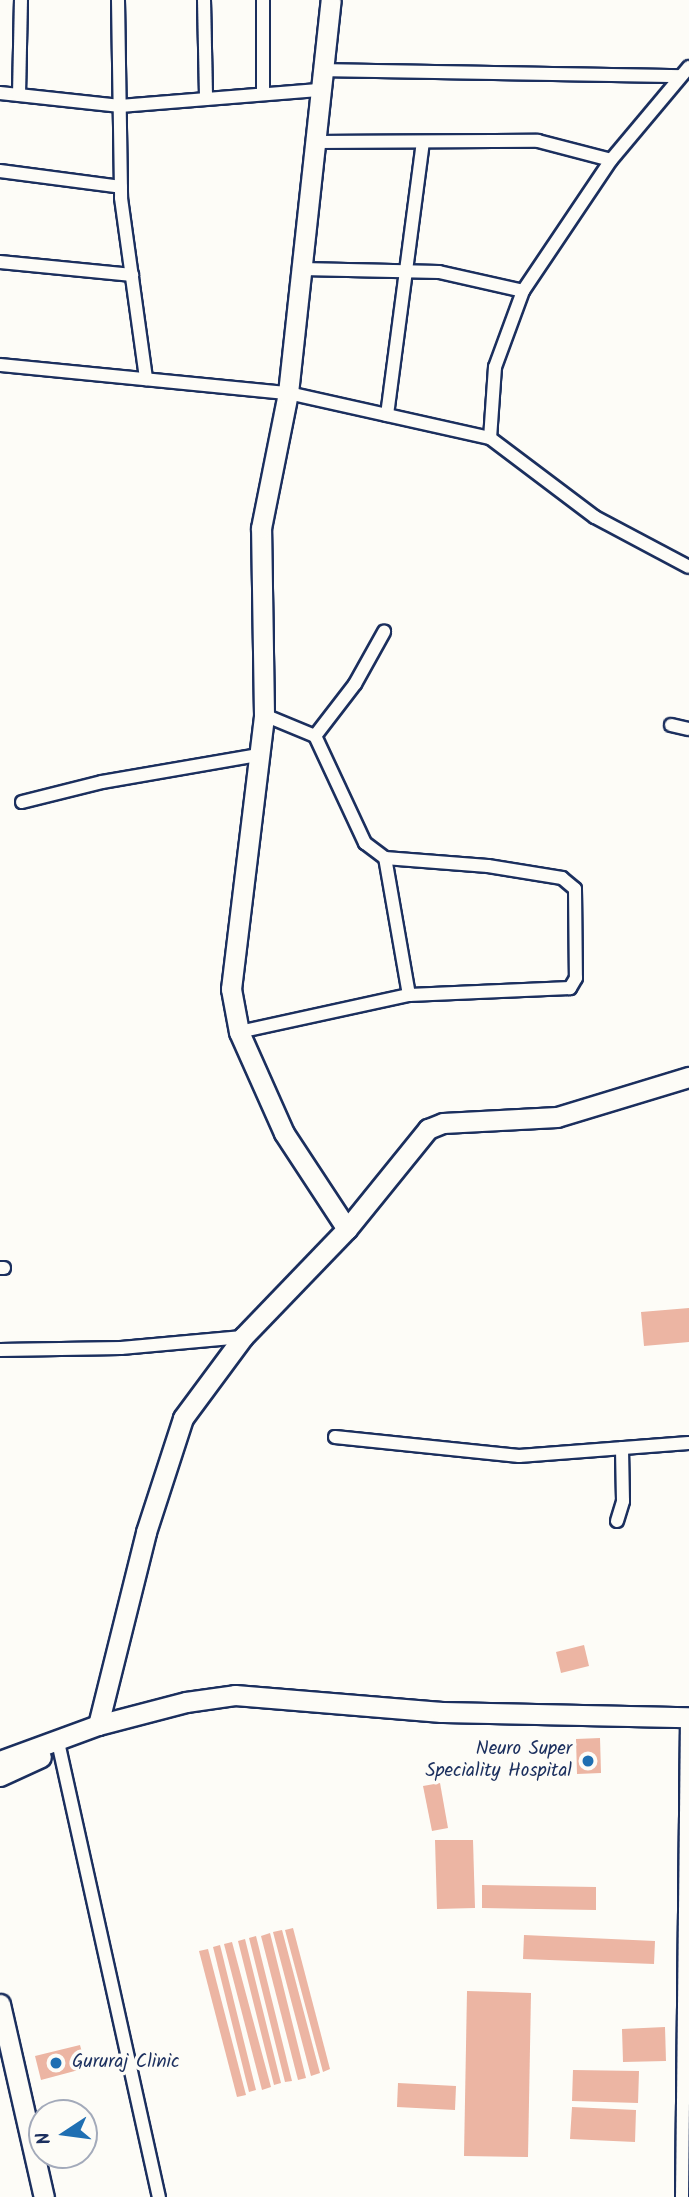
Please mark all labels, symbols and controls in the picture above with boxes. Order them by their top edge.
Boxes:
place label: Neuro Super Speciality Hospital [425,1739,572,1783]
marker: Neuro Super Speciality Hospital [578,1751,598,1771]
place label: Gururaj Clinic [72,2052,179,2074]
marker: Gururaj Clinic [46,2053,66,2073]
north arrow [28,2099,98,2169]
text: N [29,2129,60,2147]

